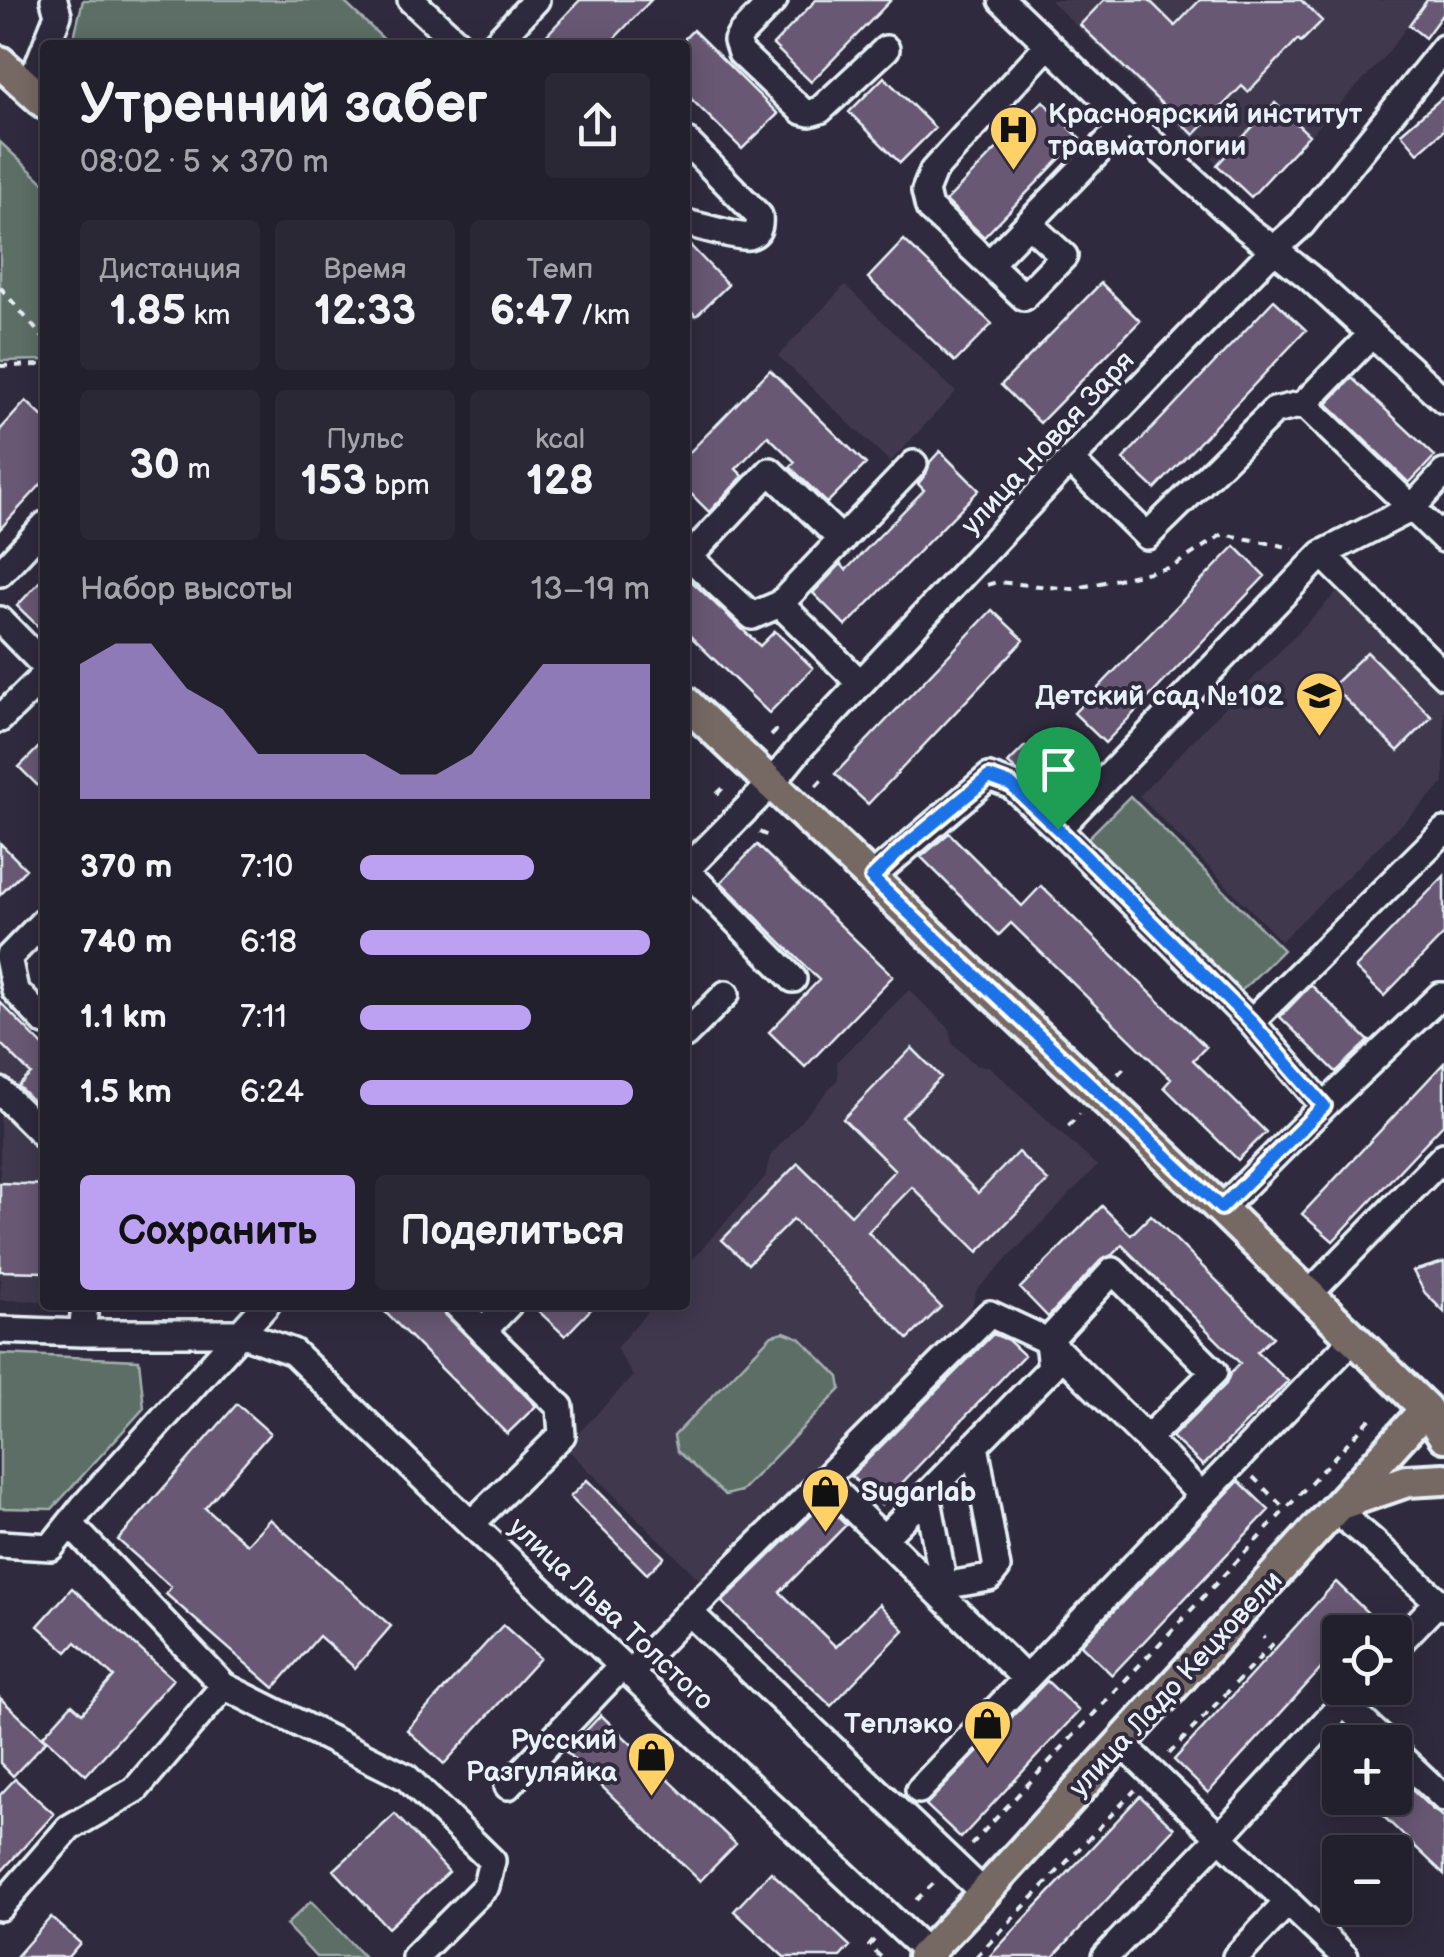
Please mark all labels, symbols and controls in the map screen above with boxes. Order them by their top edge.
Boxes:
text: Утренний забег [80,72,488,139]
button: share [545,73,650,178]
place label: Красноярский институт травматологии [1048,98,1363,163]
hospital icon: Красноярский институт травматологии [987,104,1039,172]
text: 08:02 · 5 × 370 m [80,143,329,182]
text: Дистанция [99,253,241,286]
text: Время [323,253,407,286]
text: Темп [527,253,593,286]
text: 1.85 [110,286,186,337]
text: 12:33 [314,286,416,337]
text: 6:47 [490,286,573,337]
text: km [186,299,230,332]
text: /km [573,299,630,332]
street label: улица Новая Заря [954,344,1142,542]
text: Пульс [326,423,404,456]
text: kcal [535,423,585,456]
text: 30 [129,440,180,491]
text: m [180,453,211,486]
text: 153 [300,456,367,507]
text: 128 [526,456,594,507]
text: bpm [367,469,430,502]
text: Набор высоты [80,570,293,609]
text: 13–19 m [531,570,650,609]
school or university icon: Детский сад №102 [1293,670,1345,738]
place label: Детский сад №102 [1035,680,1284,713]
pin [1016,727,1101,830]
icon: arrive [1031,742,1086,797]
text: 370 m [80,848,172,887]
text: 7:10 [240,848,293,887]
text: 740 m [80,923,172,962]
text: 6:18 [240,923,297,962]
text: 1.1 km [80,998,167,1037]
text: 7:11 [240,998,287,1037]
text: 1.5 km [80,1073,172,1112]
text: 6:24 [240,1073,304,1112]
button: Сохранить [80,1175,355,1290]
button: Поделиться [375,1175,650,1290]
shop icon: Sugarlab [800,1466,852,1534]
place label: Sugarlab [861,1476,976,1509]
street label: улица Льва Толстого [502,1511,720,1717]
street label: улица Ладо Кецховели [1062,1564,1290,1804]
map controls [1322,1615,1412,1925]
button: locate [1322,1615,1412,1705]
shop icon: Теплэко [962,1698,1014,1766]
place label: Теплэко [844,1708,953,1741]
place label: Русский Разгуляйка [466,1724,618,1789]
button: + [1322,1725,1412,1815]
shop icon: Русский Разгуляйка [626,1730,678,1798]
button: − [1322,1835,1412,1925]

